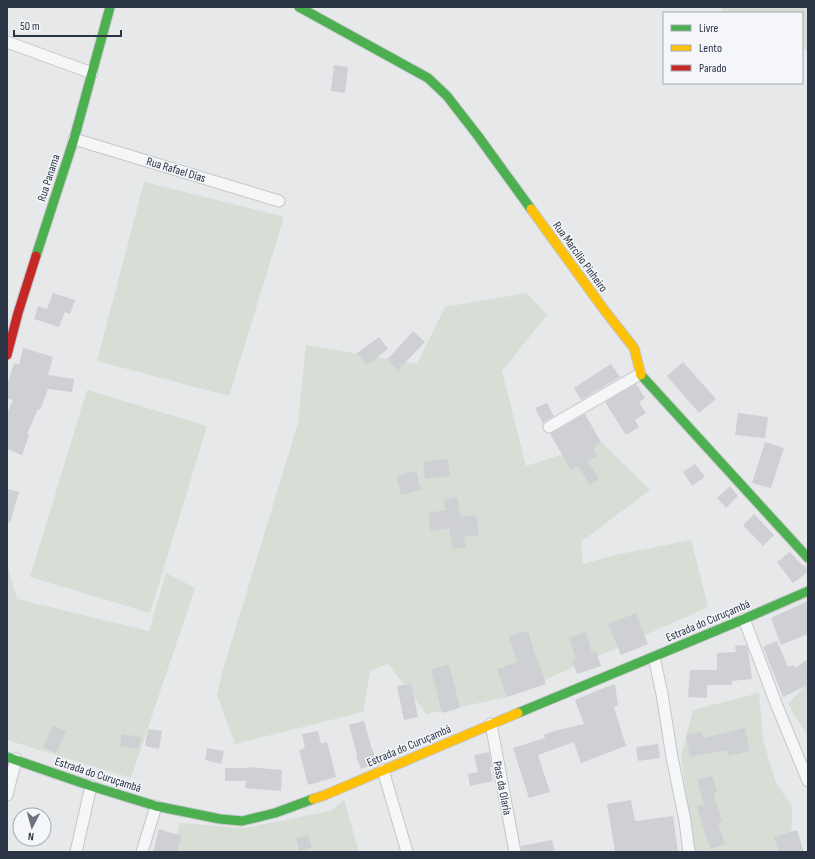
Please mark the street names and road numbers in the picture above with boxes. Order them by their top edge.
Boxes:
street label: Rua Panama [34,152,64,203]
street label: Rua Rafael Dias [145,154,207,186]
street label: Rua Marcilio Pinheiro [549,219,611,295]
street label: Estrada do Curuçambá [664,596,753,645]
street label: Estrada do Curuçambá [365,721,454,770]
street label: Estrada do Curuçambá [53,754,143,796]
street label: Pass da Olaria [489,760,515,817]

